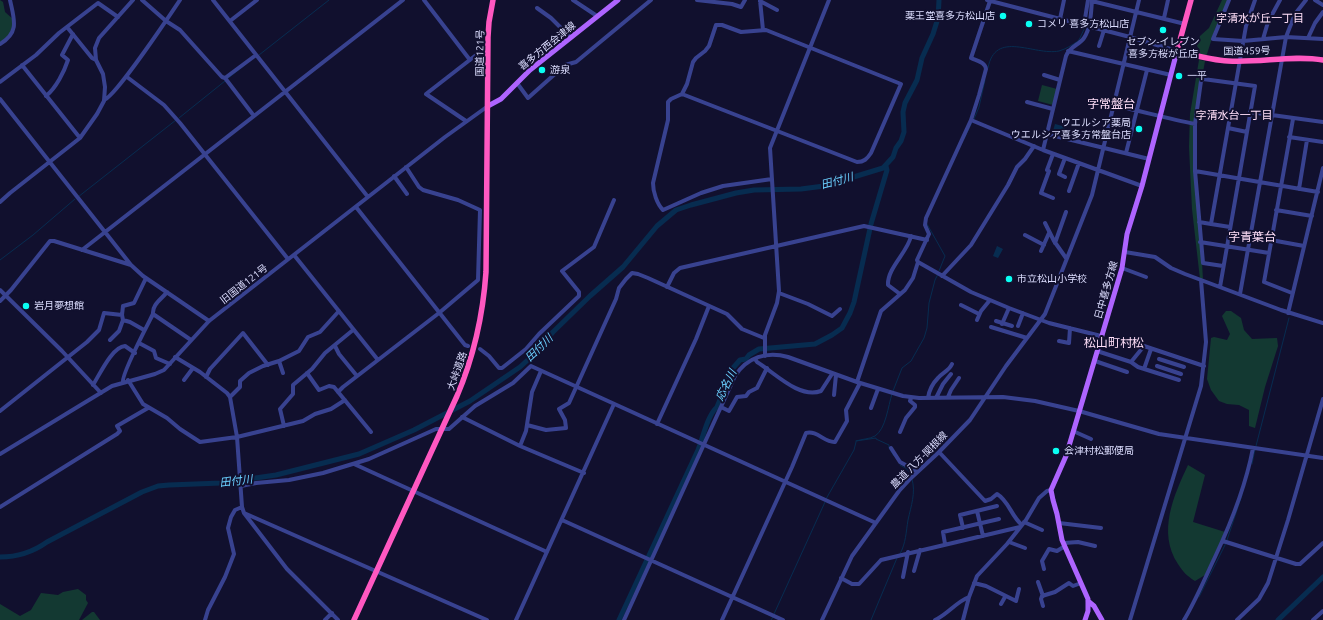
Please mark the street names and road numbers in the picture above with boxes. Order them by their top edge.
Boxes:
street label: 喜多方西会津線 [516,19,578,73]
street label: 国道121号 [474,29,486,77]
street label: 国道459号 [1223,45,1271,57]
street label: 日中喜多方線 [1092,260,1120,320]
street label: 旧国道121号 [218,262,270,306]
street label: 大峠道路 [445,350,469,392]
street label: 農道 八方-関根線 [888,429,950,491]

